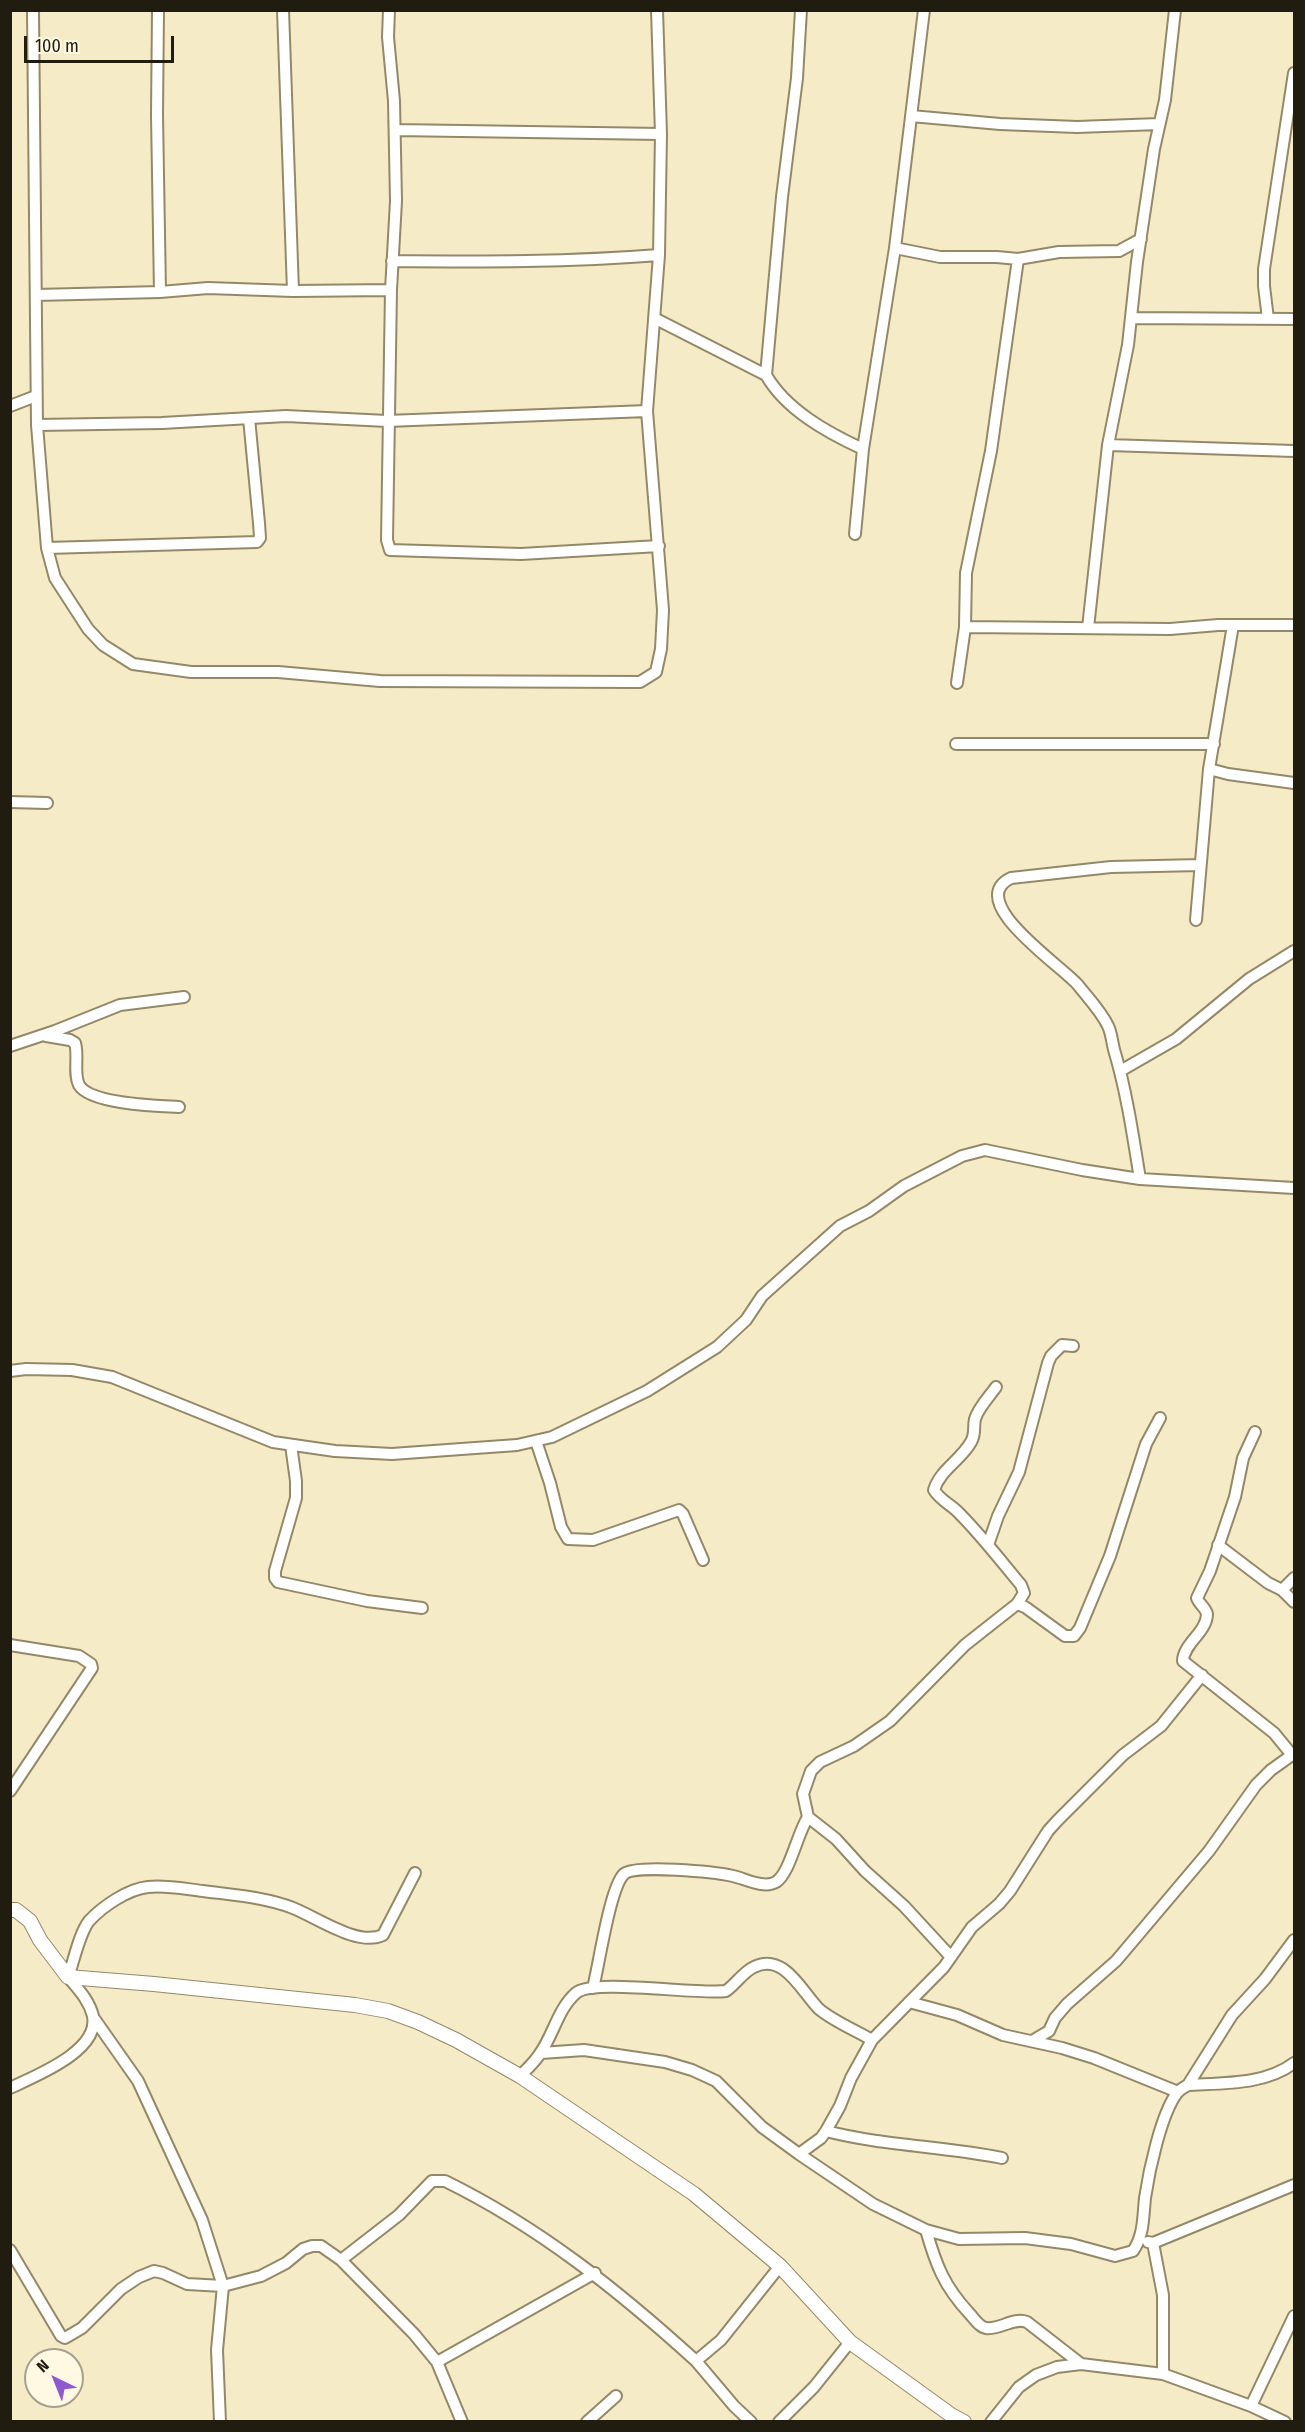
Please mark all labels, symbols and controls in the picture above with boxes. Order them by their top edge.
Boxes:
scale bar [27,24,177,62]
text: 100 m [35,35,79,57]
north arrow [24,2348,84,2408]
text: N [33,2356,53,2376]

